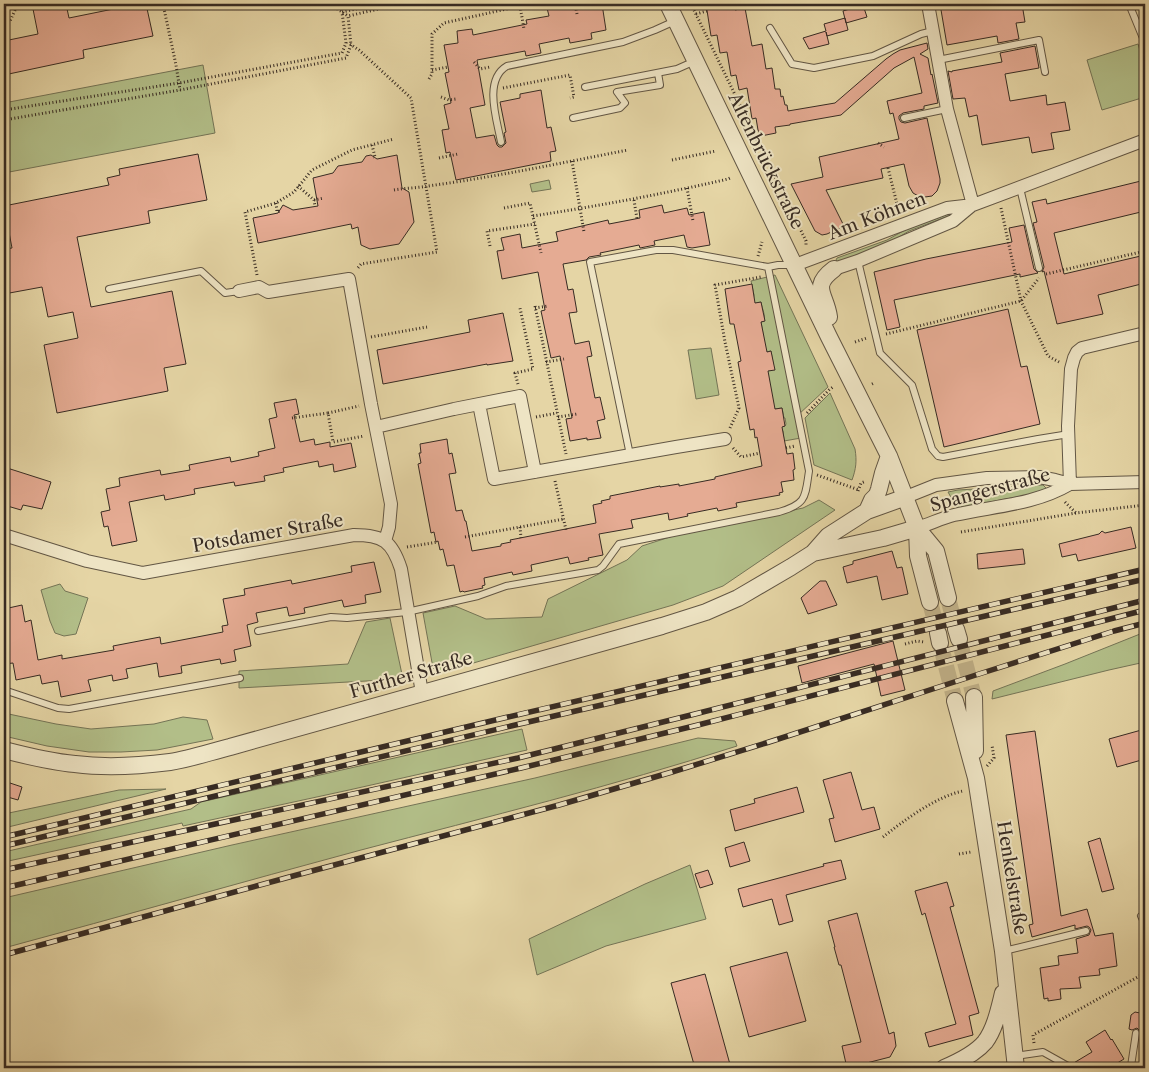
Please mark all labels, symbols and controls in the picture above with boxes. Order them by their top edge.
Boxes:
street label: Altenbrückstraße [723,88,809,233]
street label: Am Köhnen [824,187,929,245]
street label: Spangerstraße [928,463,1052,517]
street label: Potsdamer Straße [191,509,345,557]
street label: Further Straße [347,647,475,703]
street label: Henkelstraße [992,819,1032,937]

